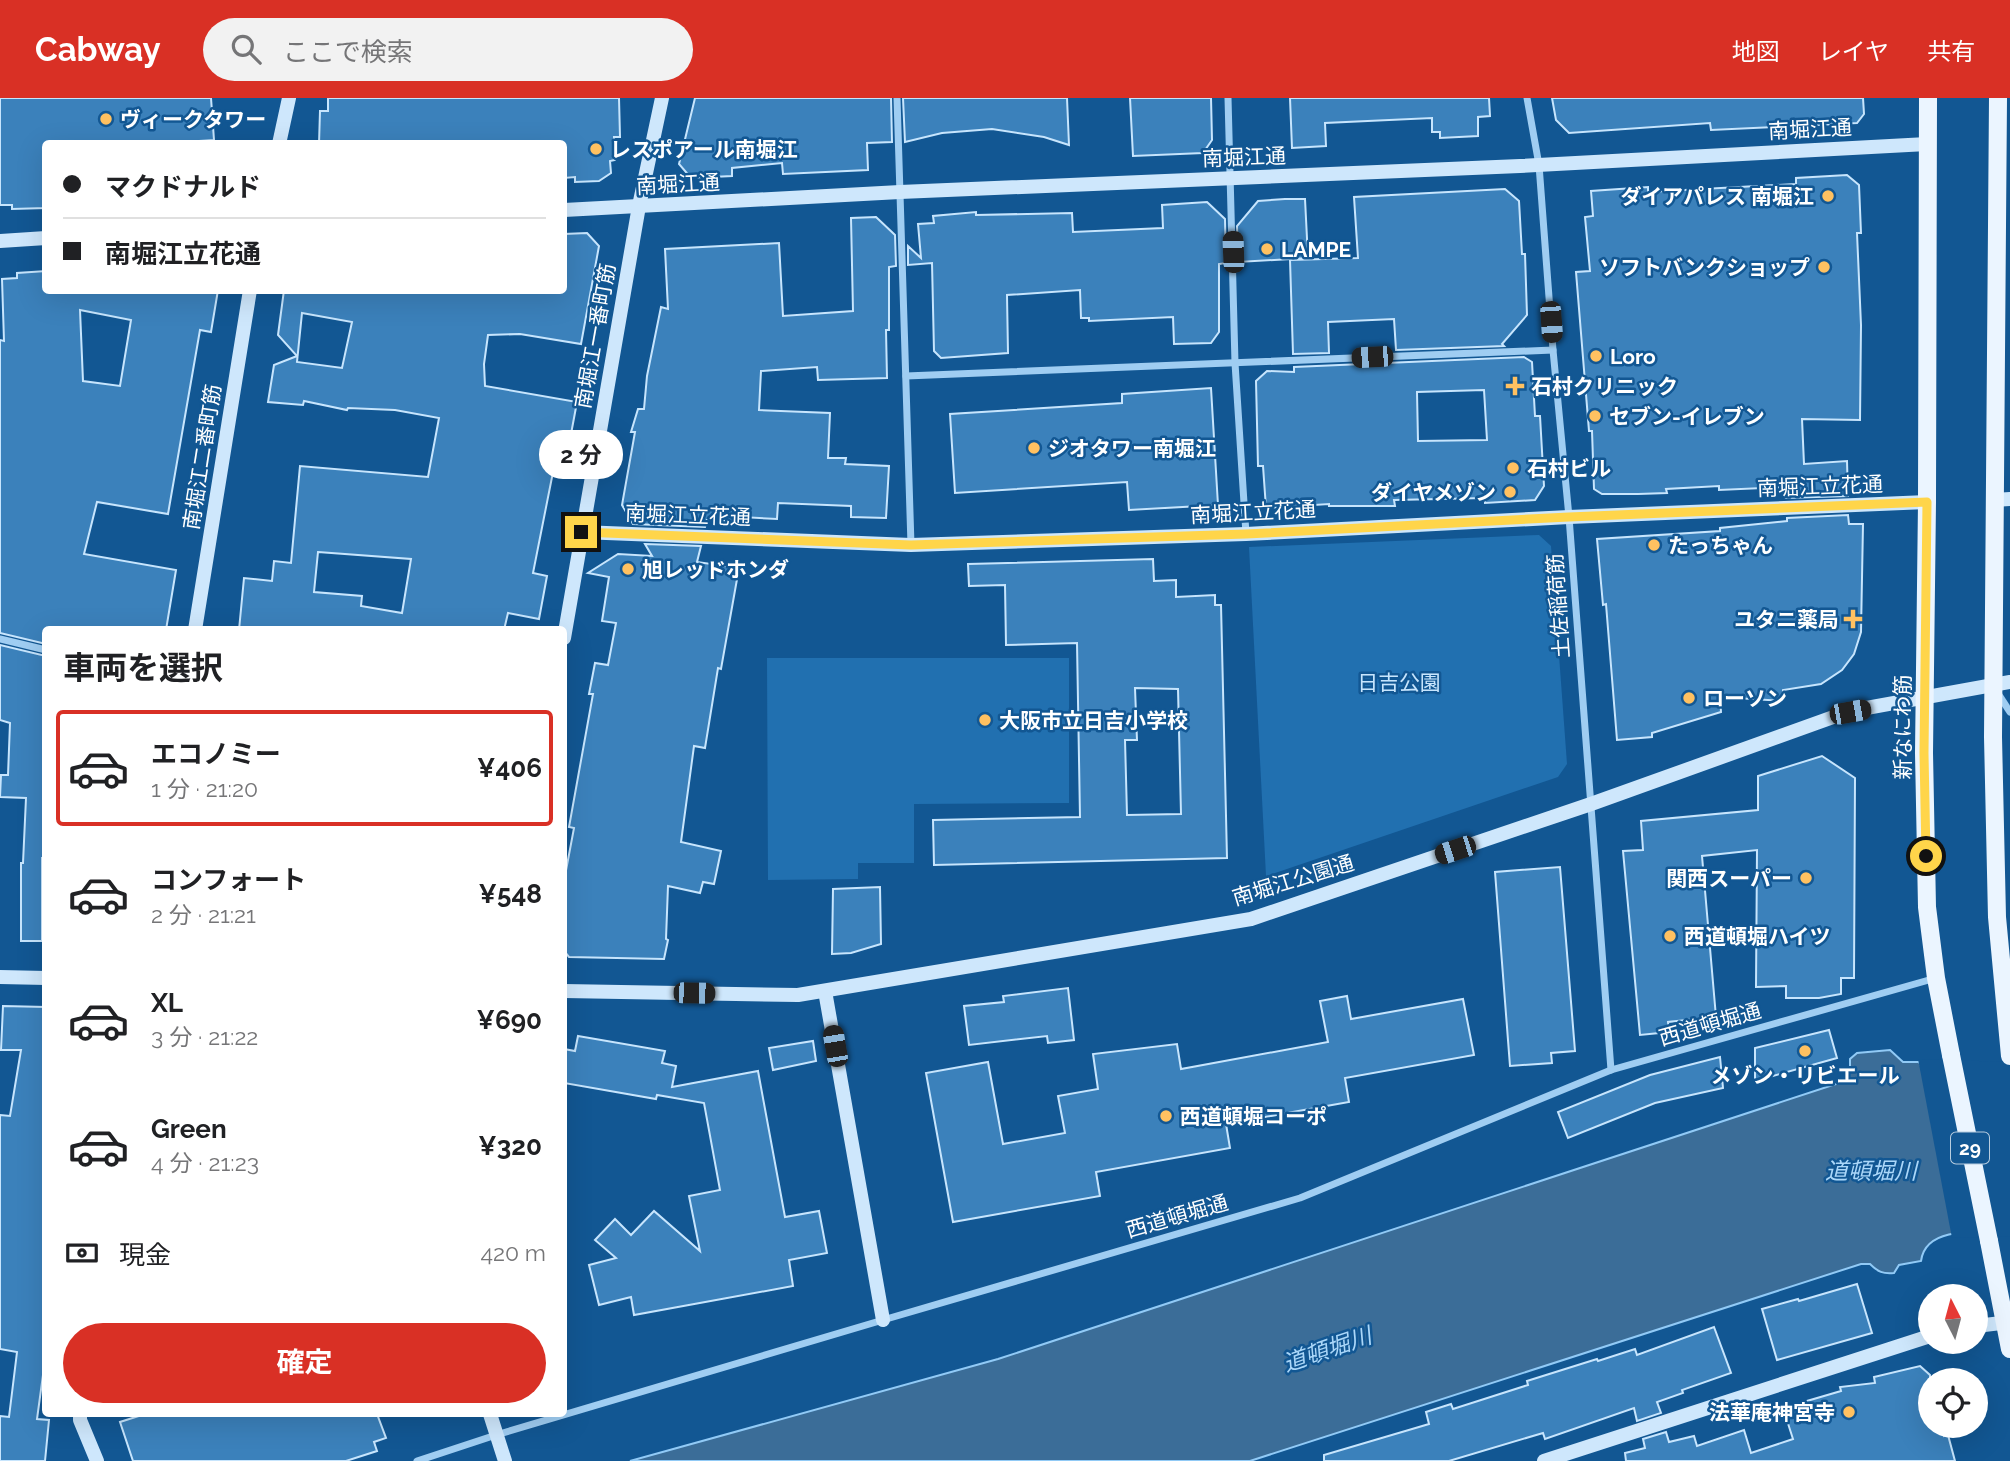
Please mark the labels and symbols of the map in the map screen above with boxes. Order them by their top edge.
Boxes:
place label: ヴィークタワー [120,107,266,132]
marker: ヴィークタワー [98,111,114,127]
street label: 南堀江通 [1767,114,1853,144]
place label: レスポアール南堀江 [610,137,798,162]
marker: レスポアール南堀江 [588,141,604,157]
street label: 南堀江通 [1202,143,1286,171]
street label: 南堀江通 [635,169,721,199]
place label: ダイアパレス 南堀江 [1620,184,1814,209]
marker: ダイアパレス 南堀江 [1820,188,1836,204]
car [1222,231,1245,273]
place label: LAMPE [1281,237,1351,262]
marker: LAMPE [1259,241,1275,257]
place label: ソフトバンクショップ [1599,255,1810,280]
marker: ソフトバンクショップ [1816,259,1832,275]
street label: 南堀江一番町筋 [570,261,620,411]
car [1540,300,1563,344]
place label: Loro [1610,344,1656,369]
car [1351,345,1394,369]
marker: Loro [1588,348,1604,364]
place label: 石村クリニック [1531,374,1678,399]
marker: 石村クリニック [1505,376,1525,396]
street label: 南堀江二番町筋 [178,382,226,532]
place label: セブン-イレブン [1609,404,1765,429]
marker: セブン-イレブン [1587,408,1603,424]
callout: 2 分 [539,430,623,480]
place label: ジオタワー南堀江 [1048,436,1216,461]
marker: ジオタワー南堀江 [1026,440,1042,456]
place label: 石村ビル [1527,456,1611,481]
marker: 石村ビル [1505,460,1521,476]
street label: 南堀江立花通 [1757,471,1883,501]
place label: ダイヤメゾン [1371,480,1496,505]
marker: ダイヤメゾン [1502,484,1518,500]
street label: 南堀江立花通 [1189,496,1317,528]
street label: 南堀江立花通 [625,500,751,530]
route end [565,516,597,548]
place label: たっちゃん [1668,533,1773,558]
marker: たっちゃん [1646,537,1662,553]
street label: 土佐稲荷筋 [1542,553,1574,659]
place label: 旭レッドホンダ [642,557,789,582]
marker: 旭レッドホンダ [620,561,636,577]
place label: ユタニ薬局 [1734,607,1839,632]
marker: ユタニ薬局 [1845,611,1861,627]
park label: 日吉公園 [1357,670,1441,695]
street label: 新なにわ筋 [1890,675,1915,780]
place label: ローソン [1703,686,1787,711]
marker: ローソン [1681,690,1697,706]
car [1828,698,1873,726]
place label: 大阪市立日吉小学校 [999,708,1188,733]
marker: 大阪市立日吉小学校 [977,712,993,728]
car [1432,834,1479,866]
route start [1910,840,1942,872]
street label: 南堀江公園通 [1229,850,1357,910]
place label: 関西スーパー [1666,866,1792,891]
marker: 関西スーパー [1798,870,1814,886]
place label: 西道頓堀ハイツ [1684,924,1831,949]
marker: 西道頓堀ハイツ [1662,928,1678,944]
car [673,982,716,1004]
street label: 西道頓堀通 [1656,998,1764,1050]
car [822,1023,849,1069]
marker: メゾン・リビエール [1797,1043,1813,1059]
place label: メゾン・リビエール [1711,1063,1900,1088]
place label: 西道頓堀コーポ [1180,1104,1327,1129]
marker: 西道頓堀コーポ [1158,1108,1174,1124]
road number: 29 [1951,1132,1989,1164]
water label: 道頓堀川 [1825,1157,1920,1184]
street label: 西道頓堀通 [1123,1190,1231,1242]
north arrow [1918,1284,1988,1354]
water label: 道頓堀川 [1279,1320,1378,1377]
place label: 法華庵神宮寺 [1709,1400,1835,1425]
marker: 法華庵神宮寺 [1841,1404,1857,1420]

